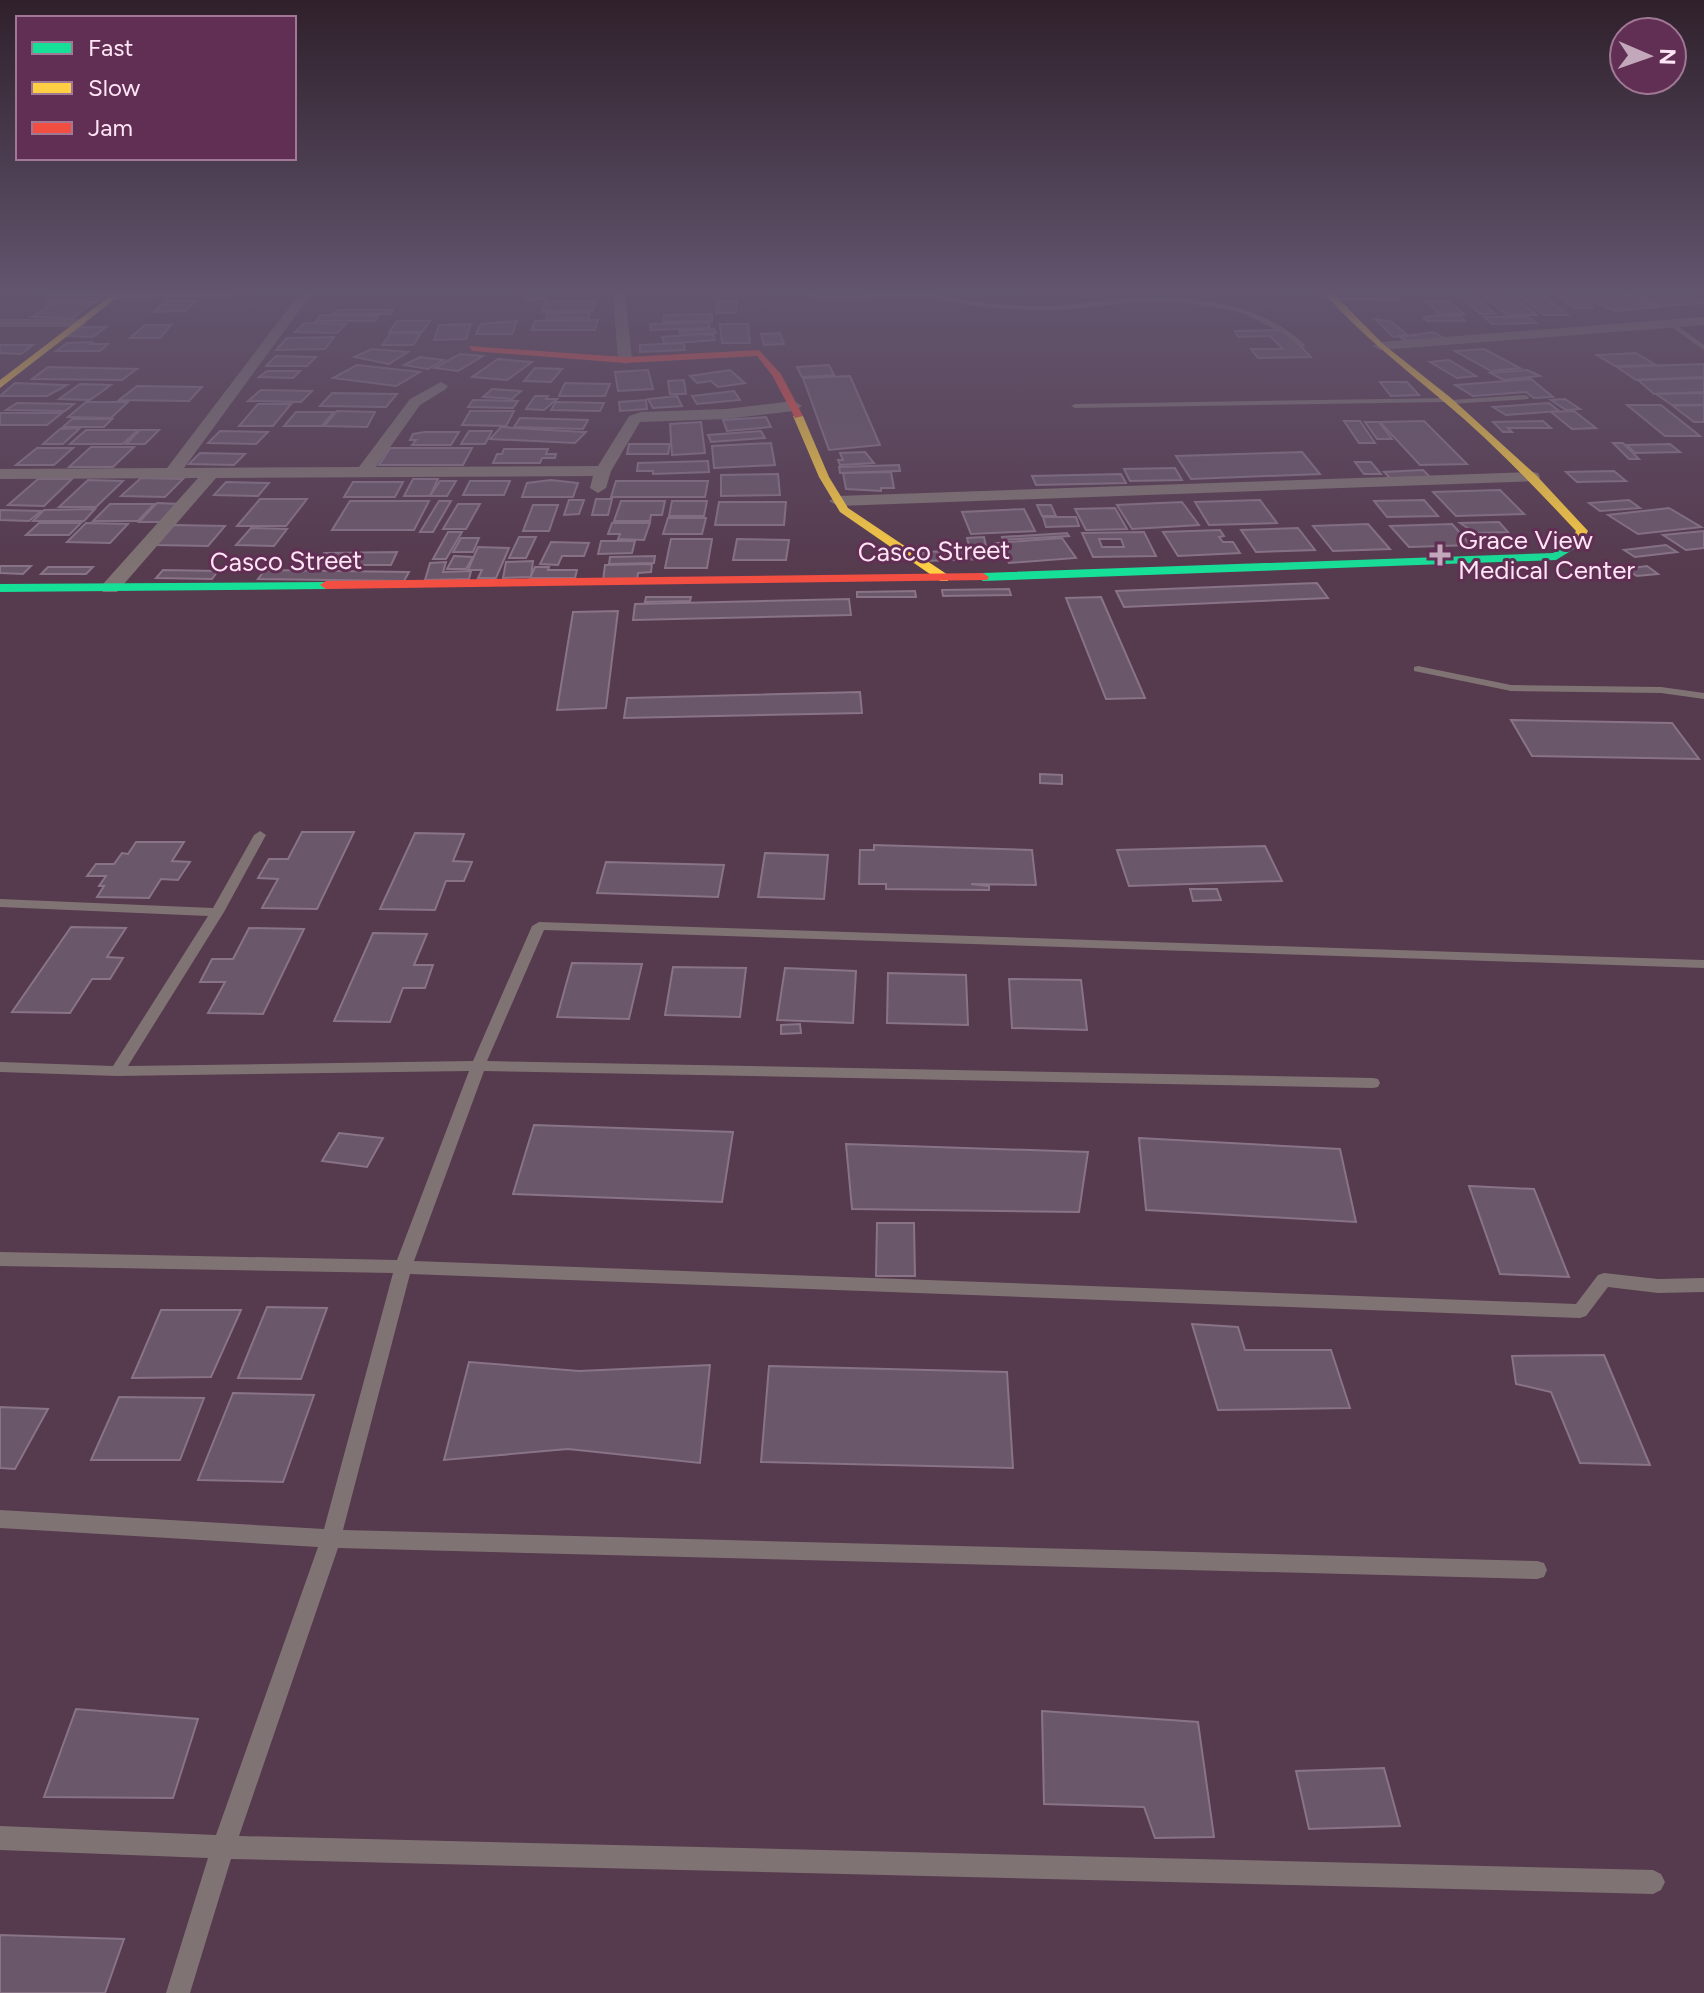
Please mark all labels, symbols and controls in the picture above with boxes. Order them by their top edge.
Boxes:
legend [16,16,296,160]
north arrow [1608,16,1688,96]
text: Fast [88,33,133,62]
text: N [1654,48,1681,66]
text: Slow [88,73,141,102]
text: Jam [88,113,133,142]
place label: Grace View Medical Center [1458,524,1635,586]
street label: Casco Street [857,534,1011,568]
street label: Casco Street [209,544,363,578]
marker: Grace View Medical Center [1429,544,1451,566]

